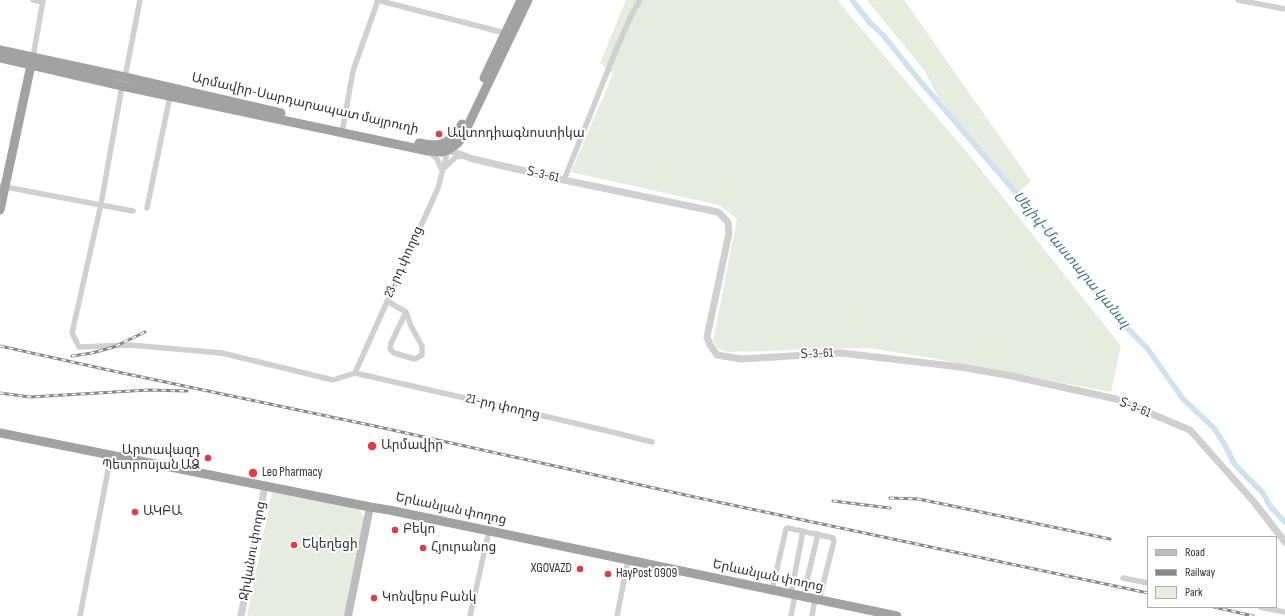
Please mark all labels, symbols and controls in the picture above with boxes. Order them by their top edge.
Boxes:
street label: Արմավիր-Սարդարապատ մայրուղի [190,70,420,138]
place label: Ավտոդիագնոստիկա [447,126,585,142]
marker: Ավտոդիագնոստիկա [434,129,444,139]
street label: Տ-3-61 [525,164,561,186]
water label: Սելիվ֊Մաստարա կանալ [1009,188,1133,332]
street label: 23-րդ փողոց [381,224,427,300]
street label: Տ-3-61 [800,345,834,363]
street label: 21-րդ փողոց [464,391,542,423]
street label: Տ-3-61 [1117,395,1153,421]
place label: Արմավիր [381,438,443,454]
marker: Արմավիր [366,440,378,452]
place label: Արտավազդ Պետրոսյան ԱՁ [102,443,200,474]
marker: Արտավազդ Պետրոսյան ԱՁ [203,453,213,463]
place label: Leo Pharmacy [262,465,323,481]
marker: Leo Pharmacy [247,467,259,479]
street label: Երևանյան փողոց [394,490,508,528]
street label: Ջիվանու փողոց [237,500,269,602]
place label: ԱԿԲԱ [143,504,182,520]
marker: ԱԿԲԱ [130,507,140,517]
place label: Բեկո [403,522,435,538]
marker: Բեկո [390,525,400,535]
legend [1147,536,1277,608]
place label: Եկեղեցի [302,537,358,553]
marker: Եկեղեցի [289,540,299,550]
place label: Հյուրանոց [431,540,496,556]
marker: Հյուրանոց [418,543,428,553]
text: Road [1185,545,1205,560]
street label: Երևանյան փողոց [711,557,825,595]
place label: XGOVAZD [531,561,572,577]
marker: XGOVAZD [575,564,585,574]
text: Railway [1185,565,1215,580]
place label: HayPost 0909 [616,566,677,582]
marker: HayPost 0909 [603,569,613,579]
text: Park [1185,585,1203,600]
place label: Կոնվերս Բանկ [382,590,476,606]
marker: Կոնվերս Բանկ [369,593,379,603]

